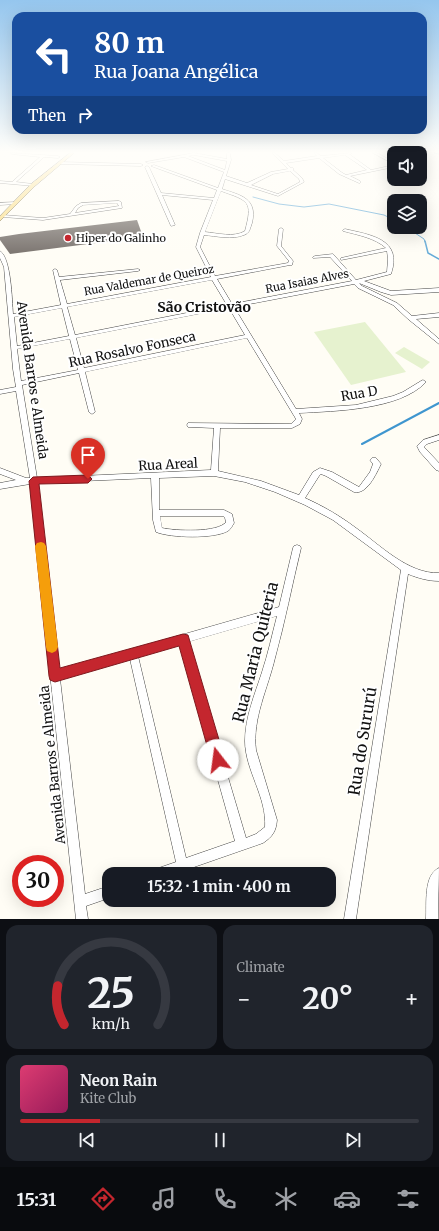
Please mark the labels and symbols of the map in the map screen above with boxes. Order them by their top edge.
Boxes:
place label: Hiper do Galinho [76,231,167,245]
marker: Hiper do Galinho [63,233,73,243]
street label: Rua Valdemar de Queiroz [83,262,215,298]
street label: Rua Isaias Alves [264,266,350,296]
district label: São Cristovão [157,298,251,316]
street label: Avenida Barros e Almeida [13,299,52,460]
street label: Rua Rosalvo Fonseca [67,328,197,371]
street label: Rua D [339,382,379,405]
pin [71,438,105,479]
street label: Rua Areal [138,454,198,475]
street label: Rua Maria Quiteria [228,579,282,725]
street label: Avenida Barros e Almeida [36,685,69,846]
street label: Rua do Sururú [344,685,380,797]
position arrow [197,739,239,781]
speed limit sign: 30 [12,855,64,907]

